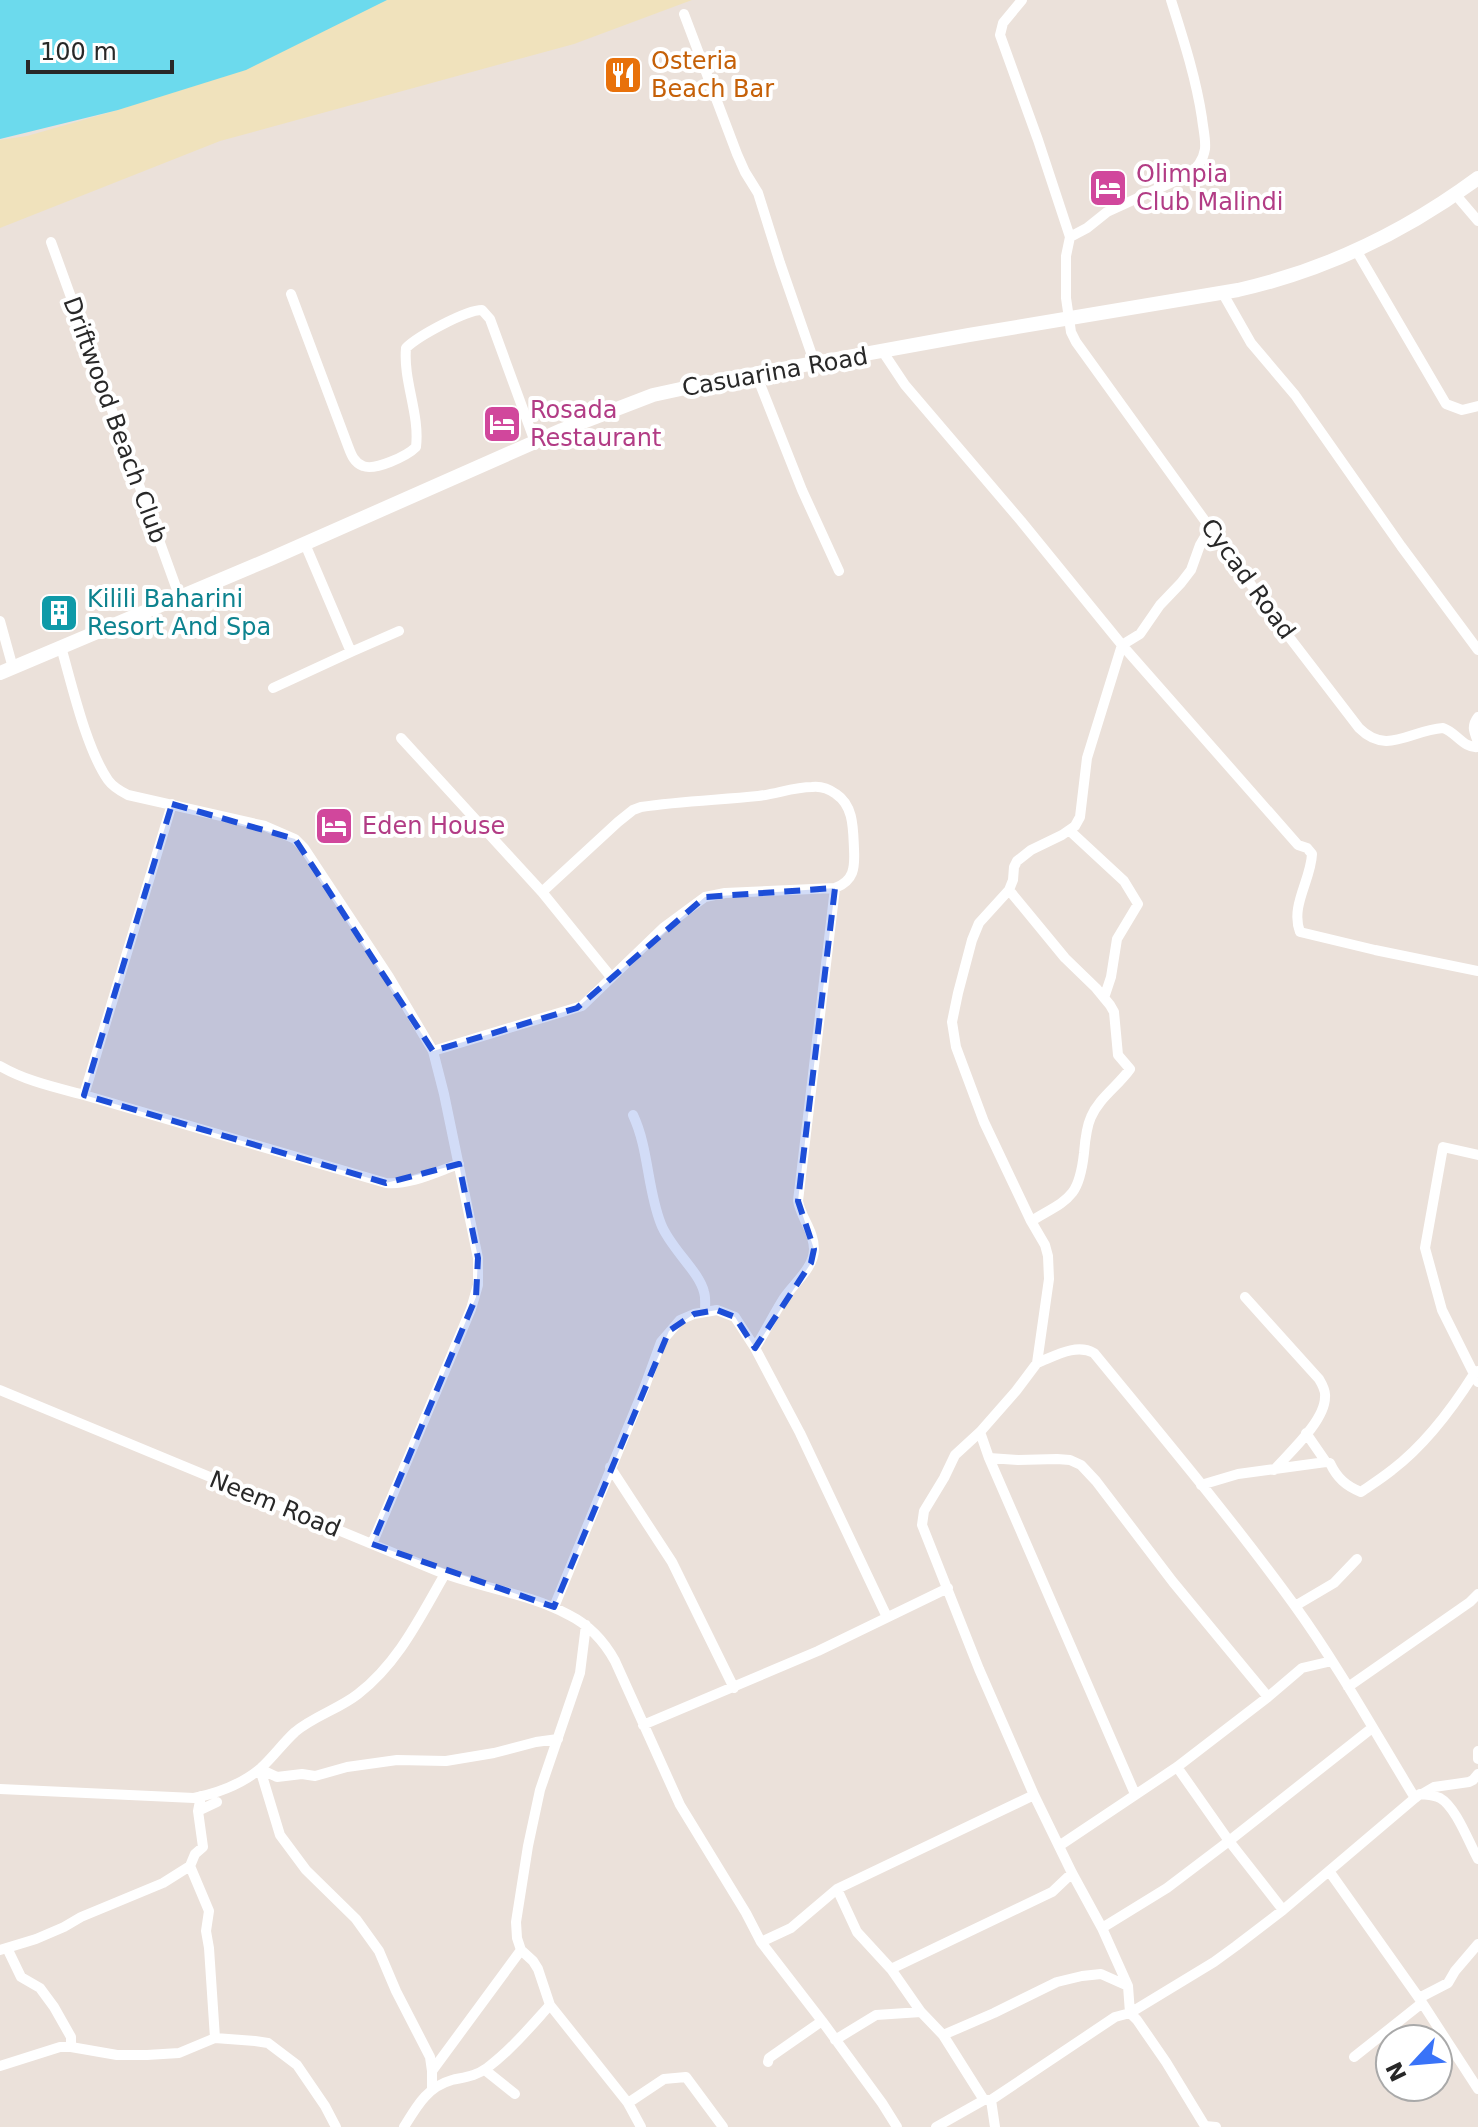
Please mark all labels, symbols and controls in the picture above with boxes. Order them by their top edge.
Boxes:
scale bar [28,24,172,74]
text: 100 m [40,38,117,66]
place label: Osteria Beach Bar [651,47,774,103]
restaurant icon: Osteria Beach Bar [602,54,644,96]
place label: Olimpia Club Malindi [1136,160,1283,216]
hotel icon: Olimpia Club Malindi [1087,167,1129,209]
street label: Driftwood Beach Club [57,293,173,547]
street label: Casuarina Road [680,342,870,402]
place label: Rosada Restaurant [530,396,661,452]
hotel icon: Rosada Restaurant [481,403,523,445]
street label: Cycad Road [1195,513,1301,645]
place label: Kilili Baharini Resort And Spa [87,585,271,641]
building icon: Kilili Baharini Resort And Spa [38,592,80,634]
hotel icon: Eden House [313,805,355,847]
place label: Eden House [362,812,505,840]
street label: Neem Road [205,1465,345,1543]
north arrow [1374,2023,1454,2103]
text: N [1381,2058,1412,2085]

